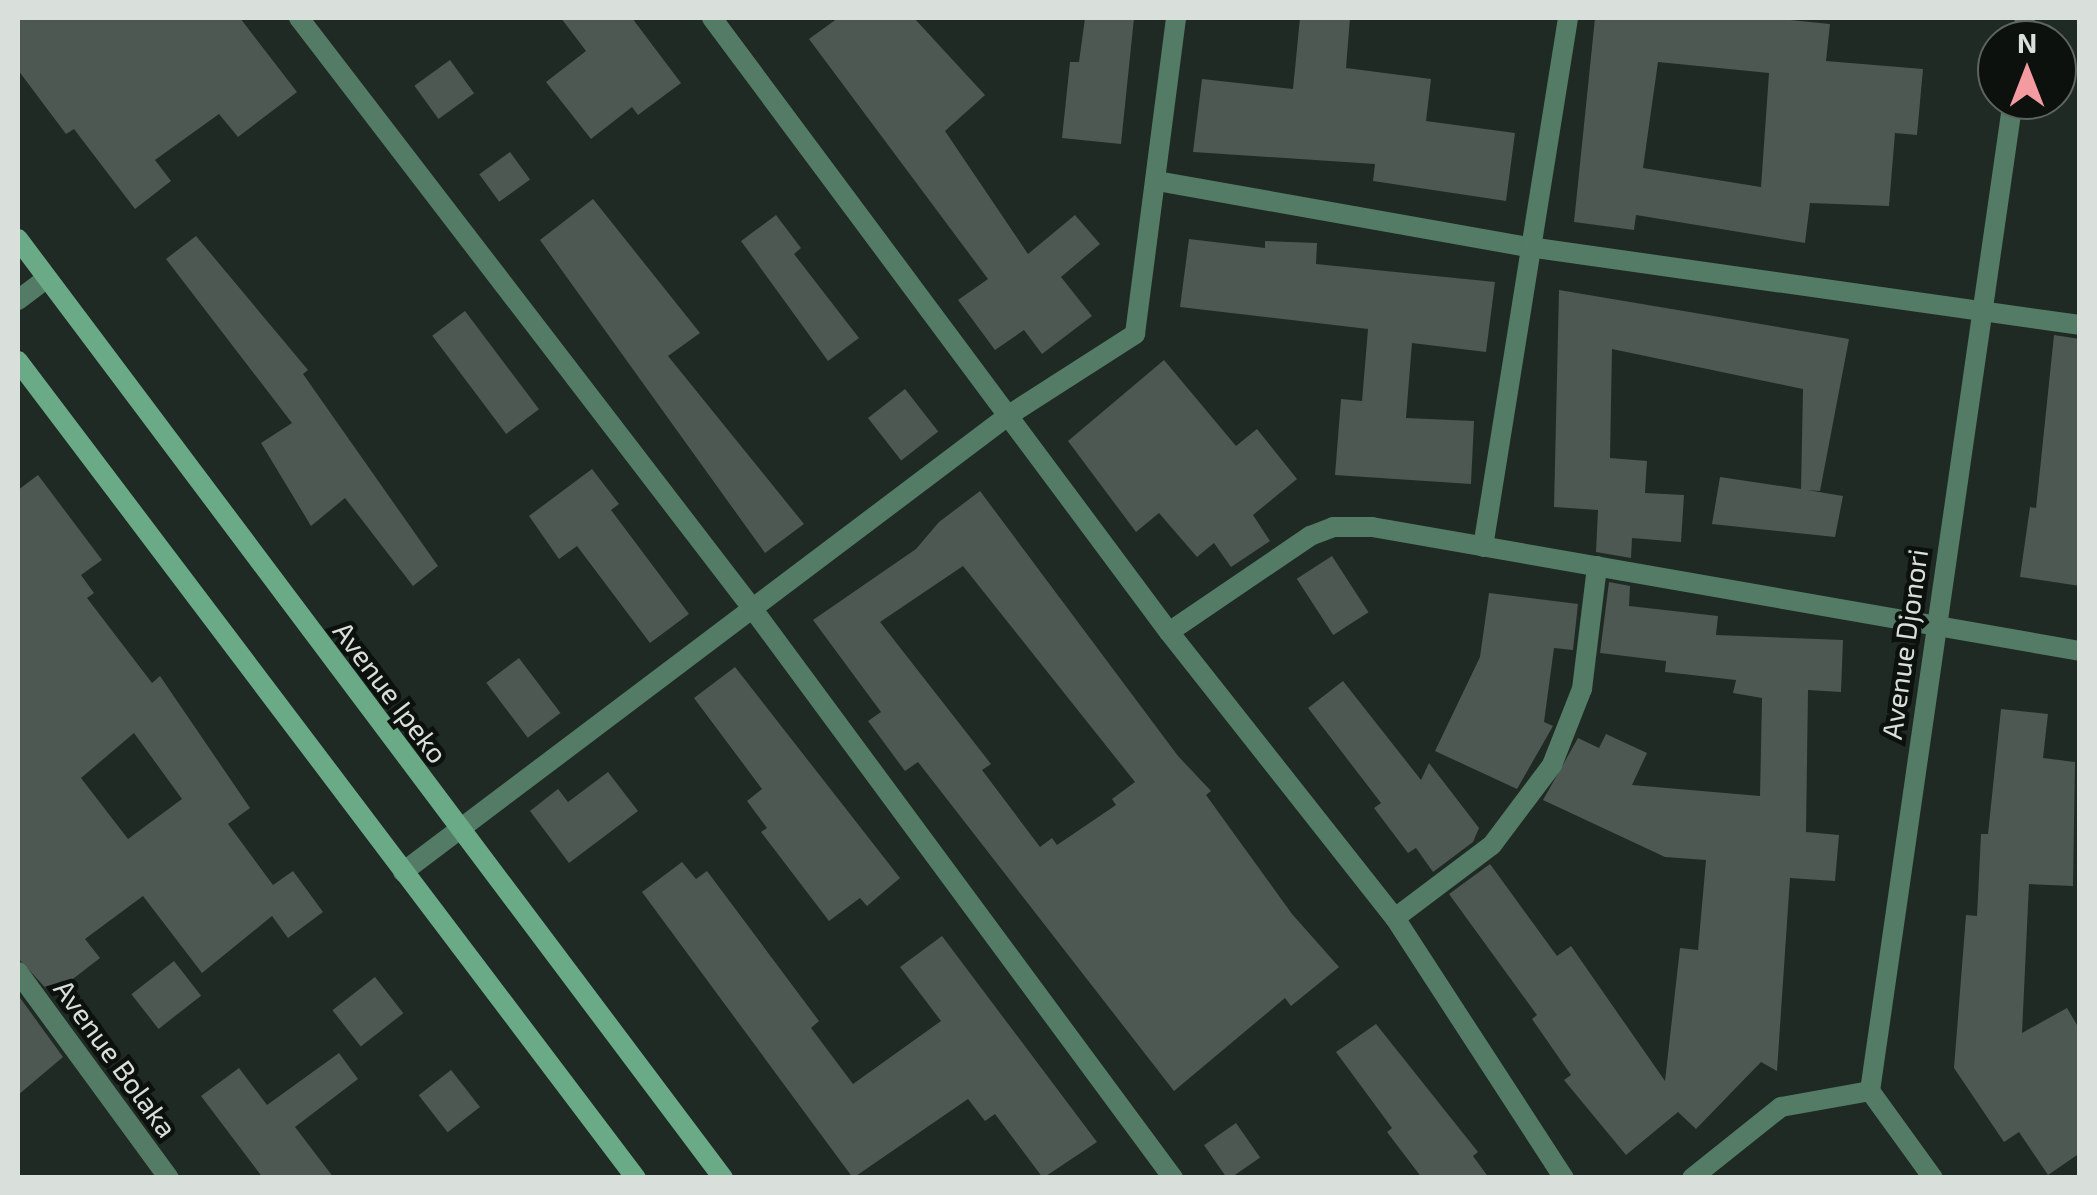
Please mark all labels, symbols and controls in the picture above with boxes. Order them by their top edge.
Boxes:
north arrow [1977,20,2077,120]
text: N [2017,25,2037,59]
street label: Avenue Djonori [1874,547,1934,741]
street label: Avenue Ipeko [327,615,455,769]
street label: Avenue Bolaka [48,973,184,1143]

